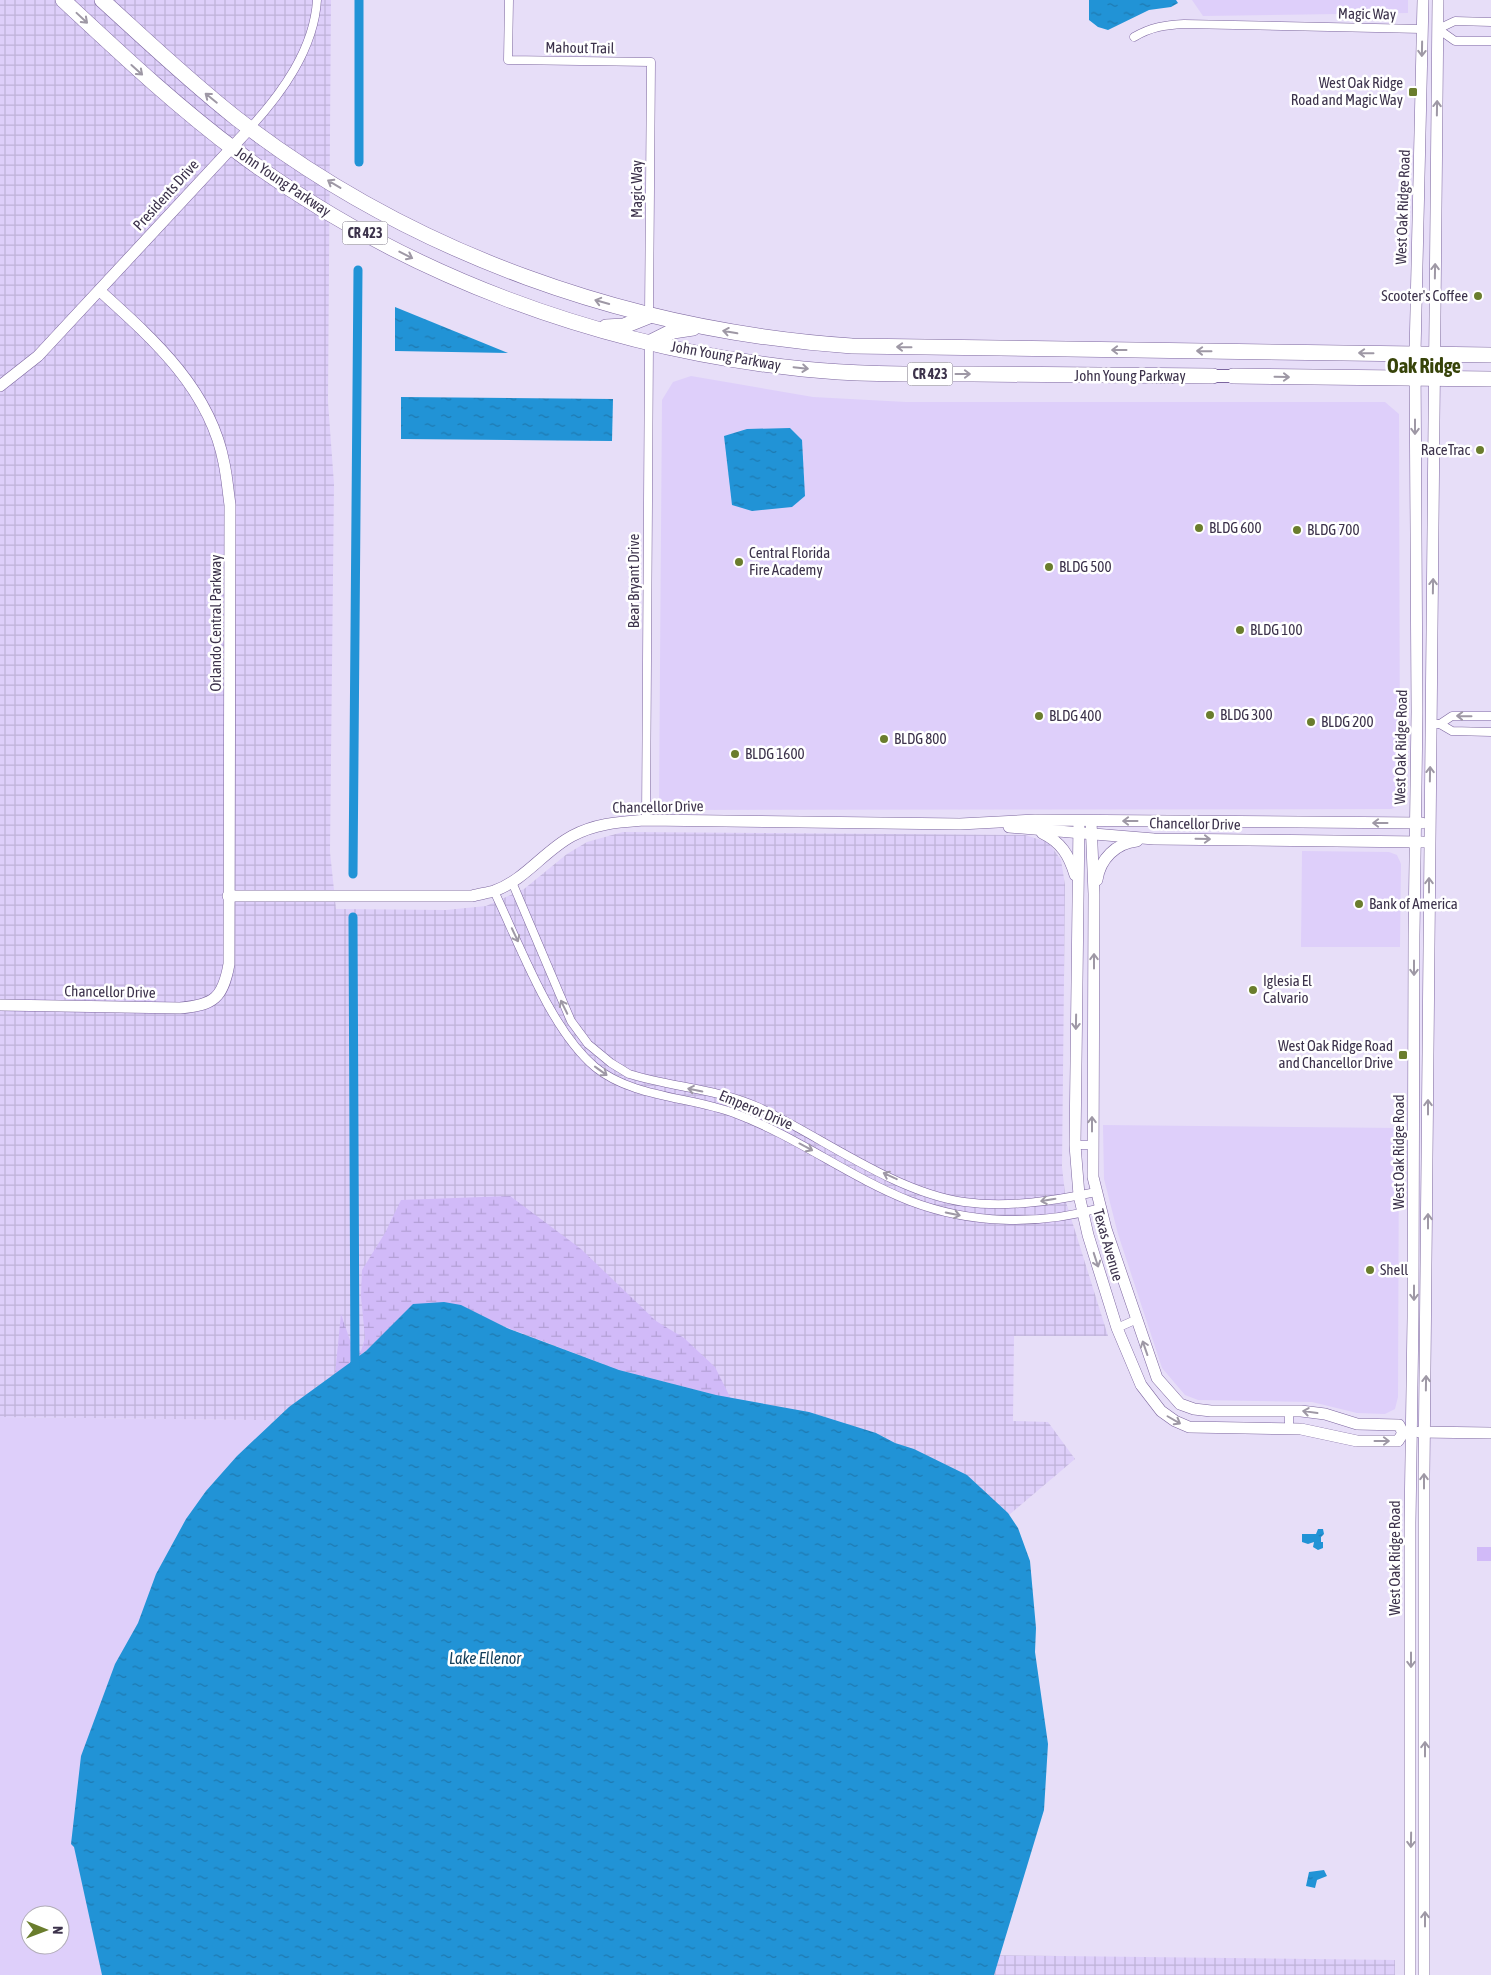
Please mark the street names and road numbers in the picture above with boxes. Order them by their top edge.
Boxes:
street label: Magic Way [1338,4,1396,23]
street label: Mahout Trail [545,38,615,57]
street label: John Young Parkway [232,143,334,220]
street label: West Oak Ridge Road [1392,149,1413,265]
street label: Presidents Drive [129,156,202,234]
street label: Magic Way [628,160,645,218]
road number: CR 423 [342,222,388,244]
street label: John Young Parkway [670,337,782,374]
road number: CR 423 [908,362,952,386]
street label: John Young Parkway [1074,367,1186,384]
street label: Bear Bryant Drive [625,533,642,628]
street label: Orlando Central Parkway [207,555,224,691]
street label: West Oak Ridge Road [1391,689,1410,805]
street label: Chancellor Drive [612,797,704,816]
street label: Chancellor Drive [1149,814,1241,833]
street label: Chancellor Drive [64,982,156,1001]
street label: Emperor Drive [717,1086,796,1133]
street label: West Oak Ridge Road [1390,1094,1407,1210]
street label: Texas Avenue [1090,1207,1127,1283]
street label: West Oak Ridge Road [1386,1500,1403,1616]

